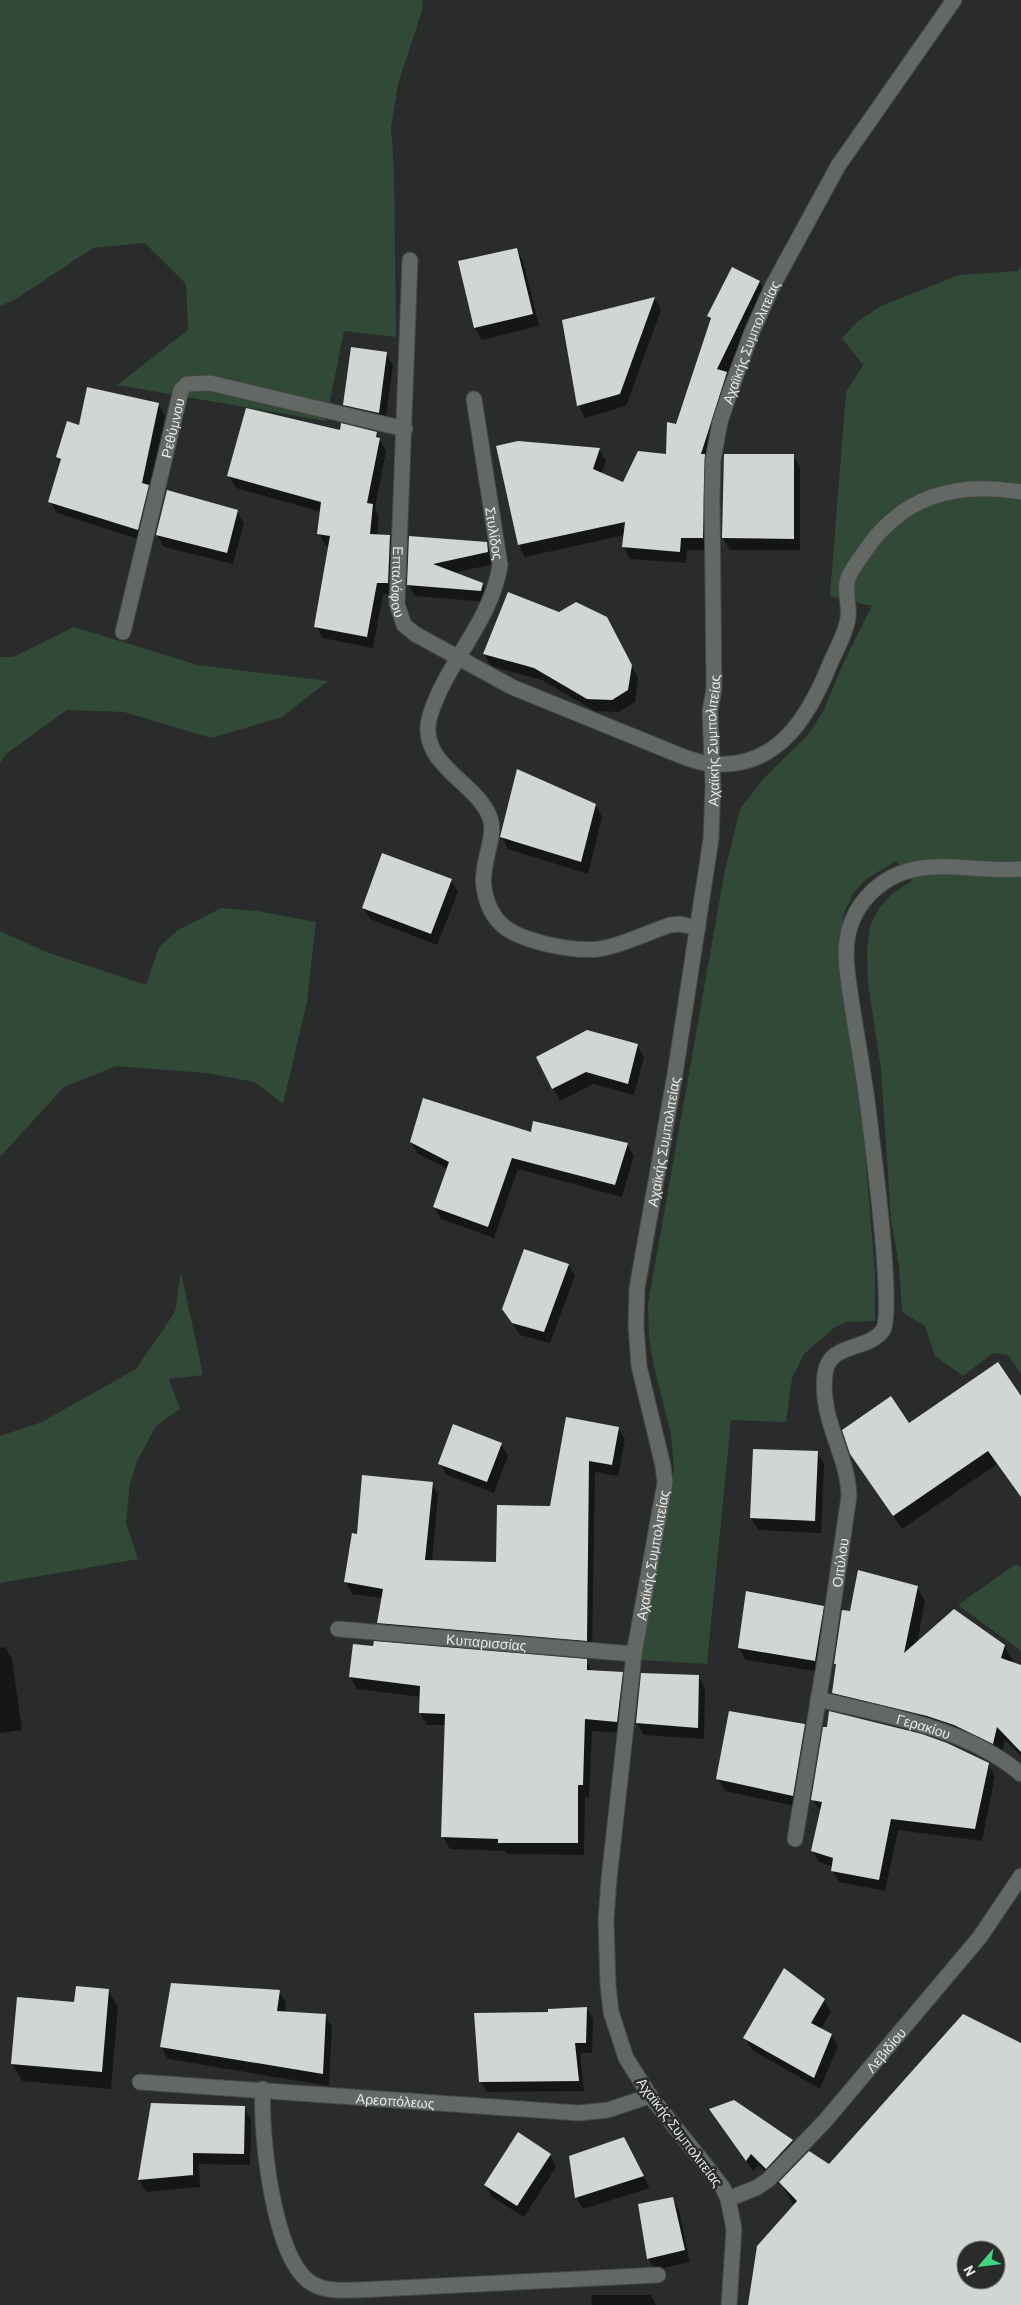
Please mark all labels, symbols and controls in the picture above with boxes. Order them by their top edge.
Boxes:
street label: Αχαϊκής Συμπολιτείας [718,277,783,406]
street label: Ρεθύμνου [157,396,187,460]
street label: Στυλίδος [482,506,508,561]
street label: Επταλόφου [388,546,409,619]
street label: Αχαϊκής Συμπολιτείας [701,674,723,807]
street label: Αχαϊκής Συμπολιτείας [643,1075,683,1208]
street label: Αχαϊκής Συμπολιτείας [632,1488,672,1621]
street label: Οιτύλου [827,1537,851,1588]
street label: Κυπαρισσίας [446,1630,528,1653]
street label: Γερακίου [895,1709,953,1742]
street label: Λεβιδίου [862,2024,909,2075]
street label: Αχαϊκής Συμπολιτείας [634,2074,727,2190]
street label: Αρεοπόλεως [355,2089,436,2111]
north arrow [956,2240,1006,2290]
text: N [959,2263,979,2279]

